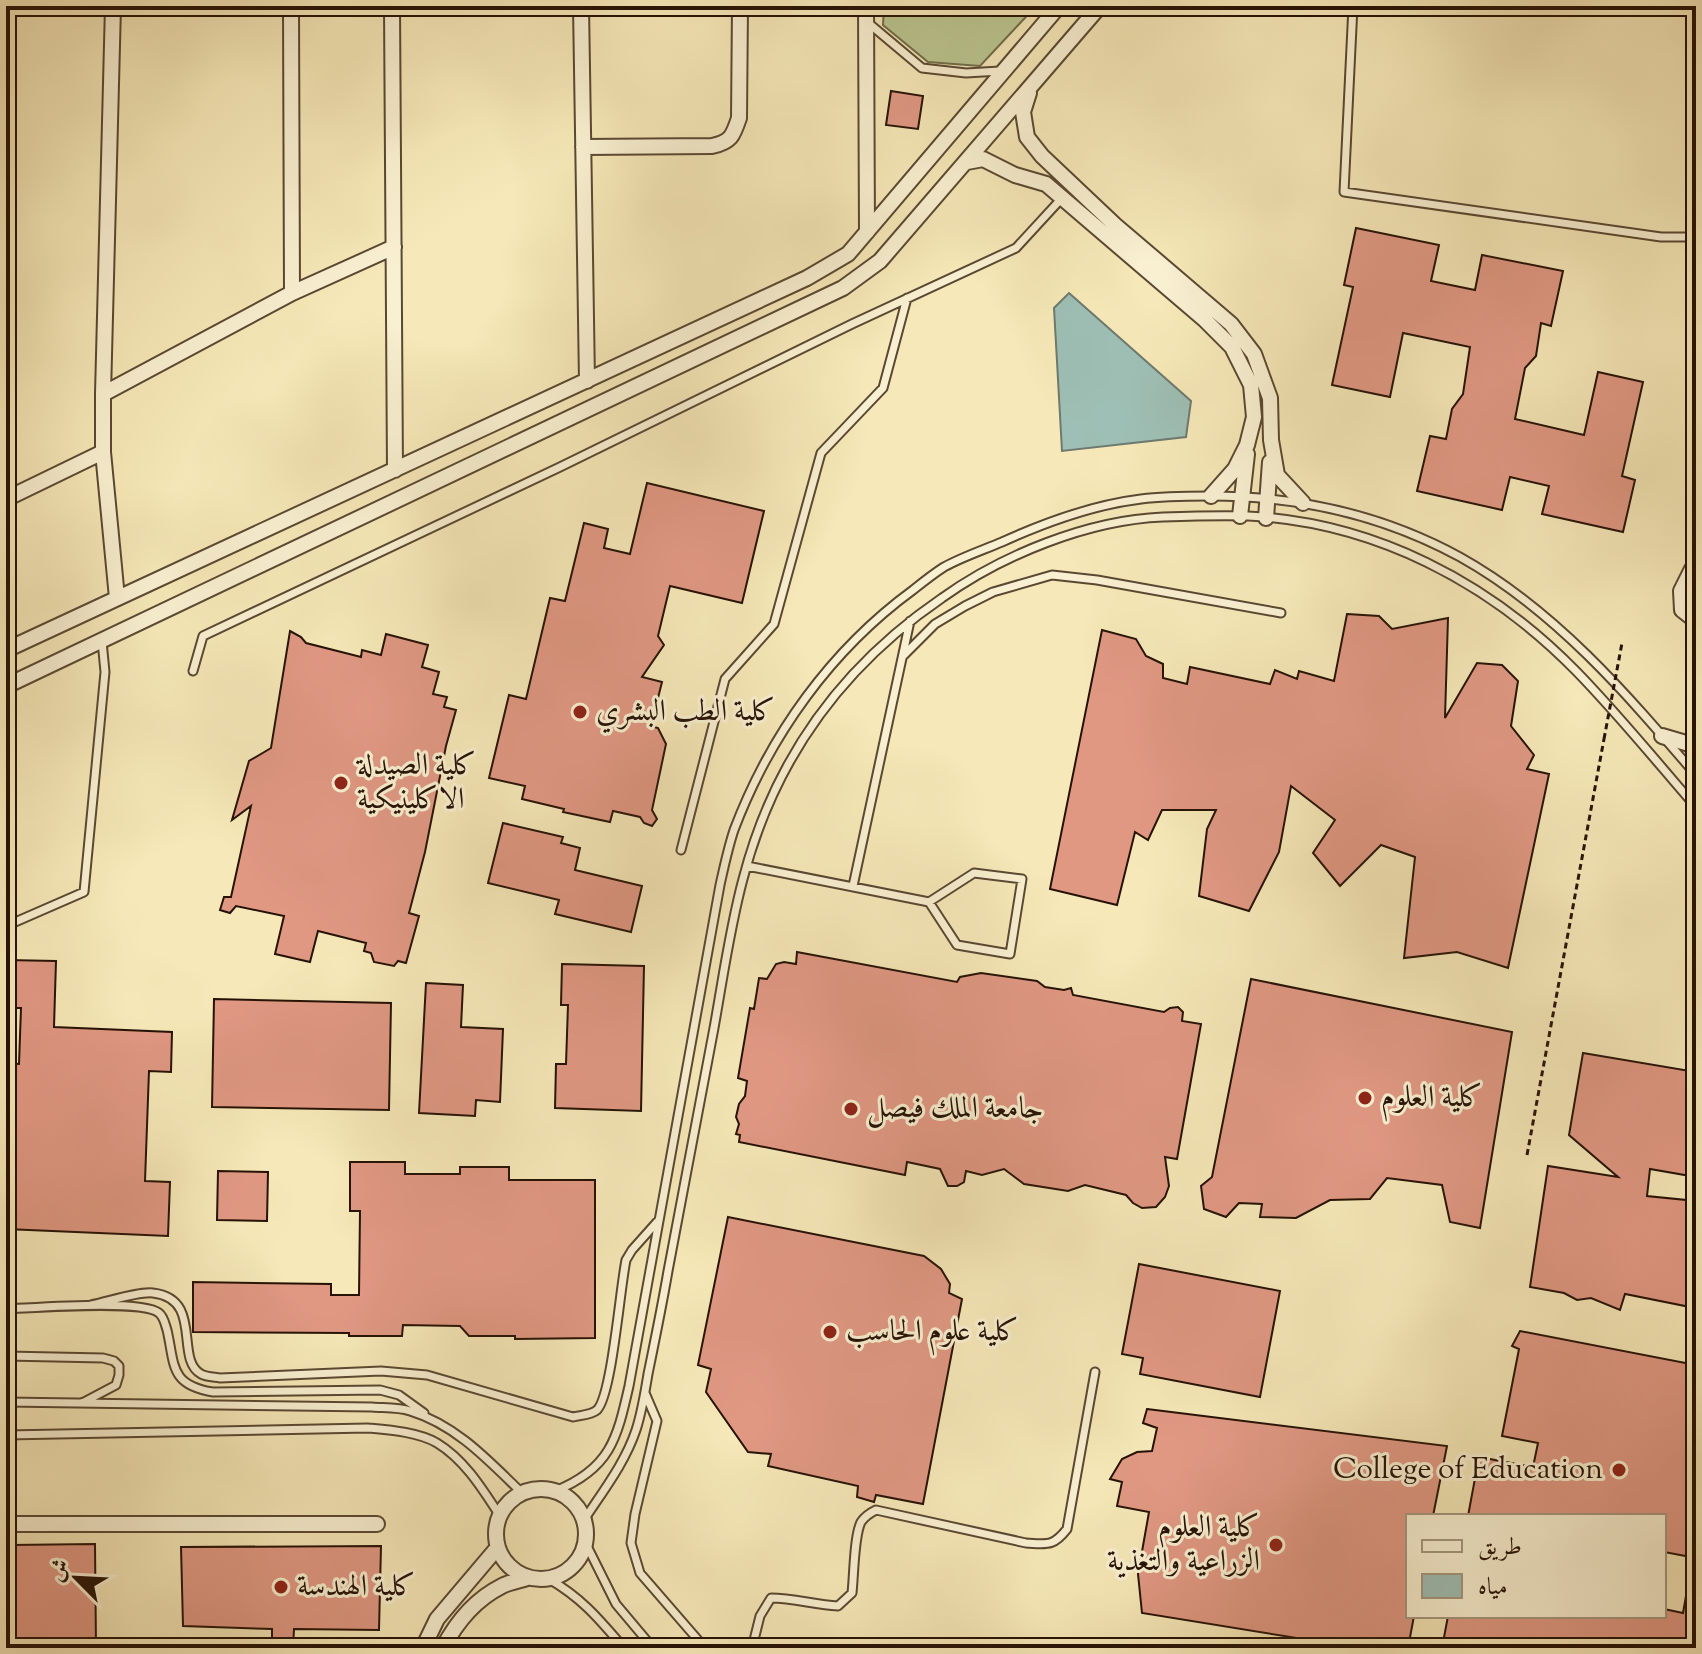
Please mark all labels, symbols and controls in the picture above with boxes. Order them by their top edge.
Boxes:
place label: كلية الطب البشري [596,691,776,734]
marker: كلية الطب البشري [571,703,589,721]
place label: كلية الصيدلة الاكلينيكية [355,745,477,822]
marker: كلية الصيدلة الاكلينيكية [332,774,350,792]
place label: كلية العلوم [1381,1077,1483,1122]
place label: جامعة الملك فيصل [867,1088,1044,1131]
marker: كلية العلوم [1356,1089,1374,1107]
marker: جامعة الملك فيصل [842,1100,860,1118]
place label: كلية علوم الحاسب [846,1311,1019,1356]
marker: كلية علوم الحاسب [821,1323,839,1341]
place label: College of Education [1333,1449,1603,1492]
marker: College of Education [1610,1461,1628,1479]
place label: كلية العلوم الزراعية والتغذية [1107,1507,1260,1584]
legend [1406,1514,1666,1618]
text: طريق [1478,1531,1522,1565]
marker: كلية العلوم الزراعية والتغذية [1267,1536,1285,1554]
north arrow [36,1538,116,1618]
text: ش [41,1555,80,1588]
place label: كلية الهندسة [297,1566,416,1609]
text: مياه [1478,1571,1508,1605]
marker: كلية الهندسة [272,1578,290,1596]

